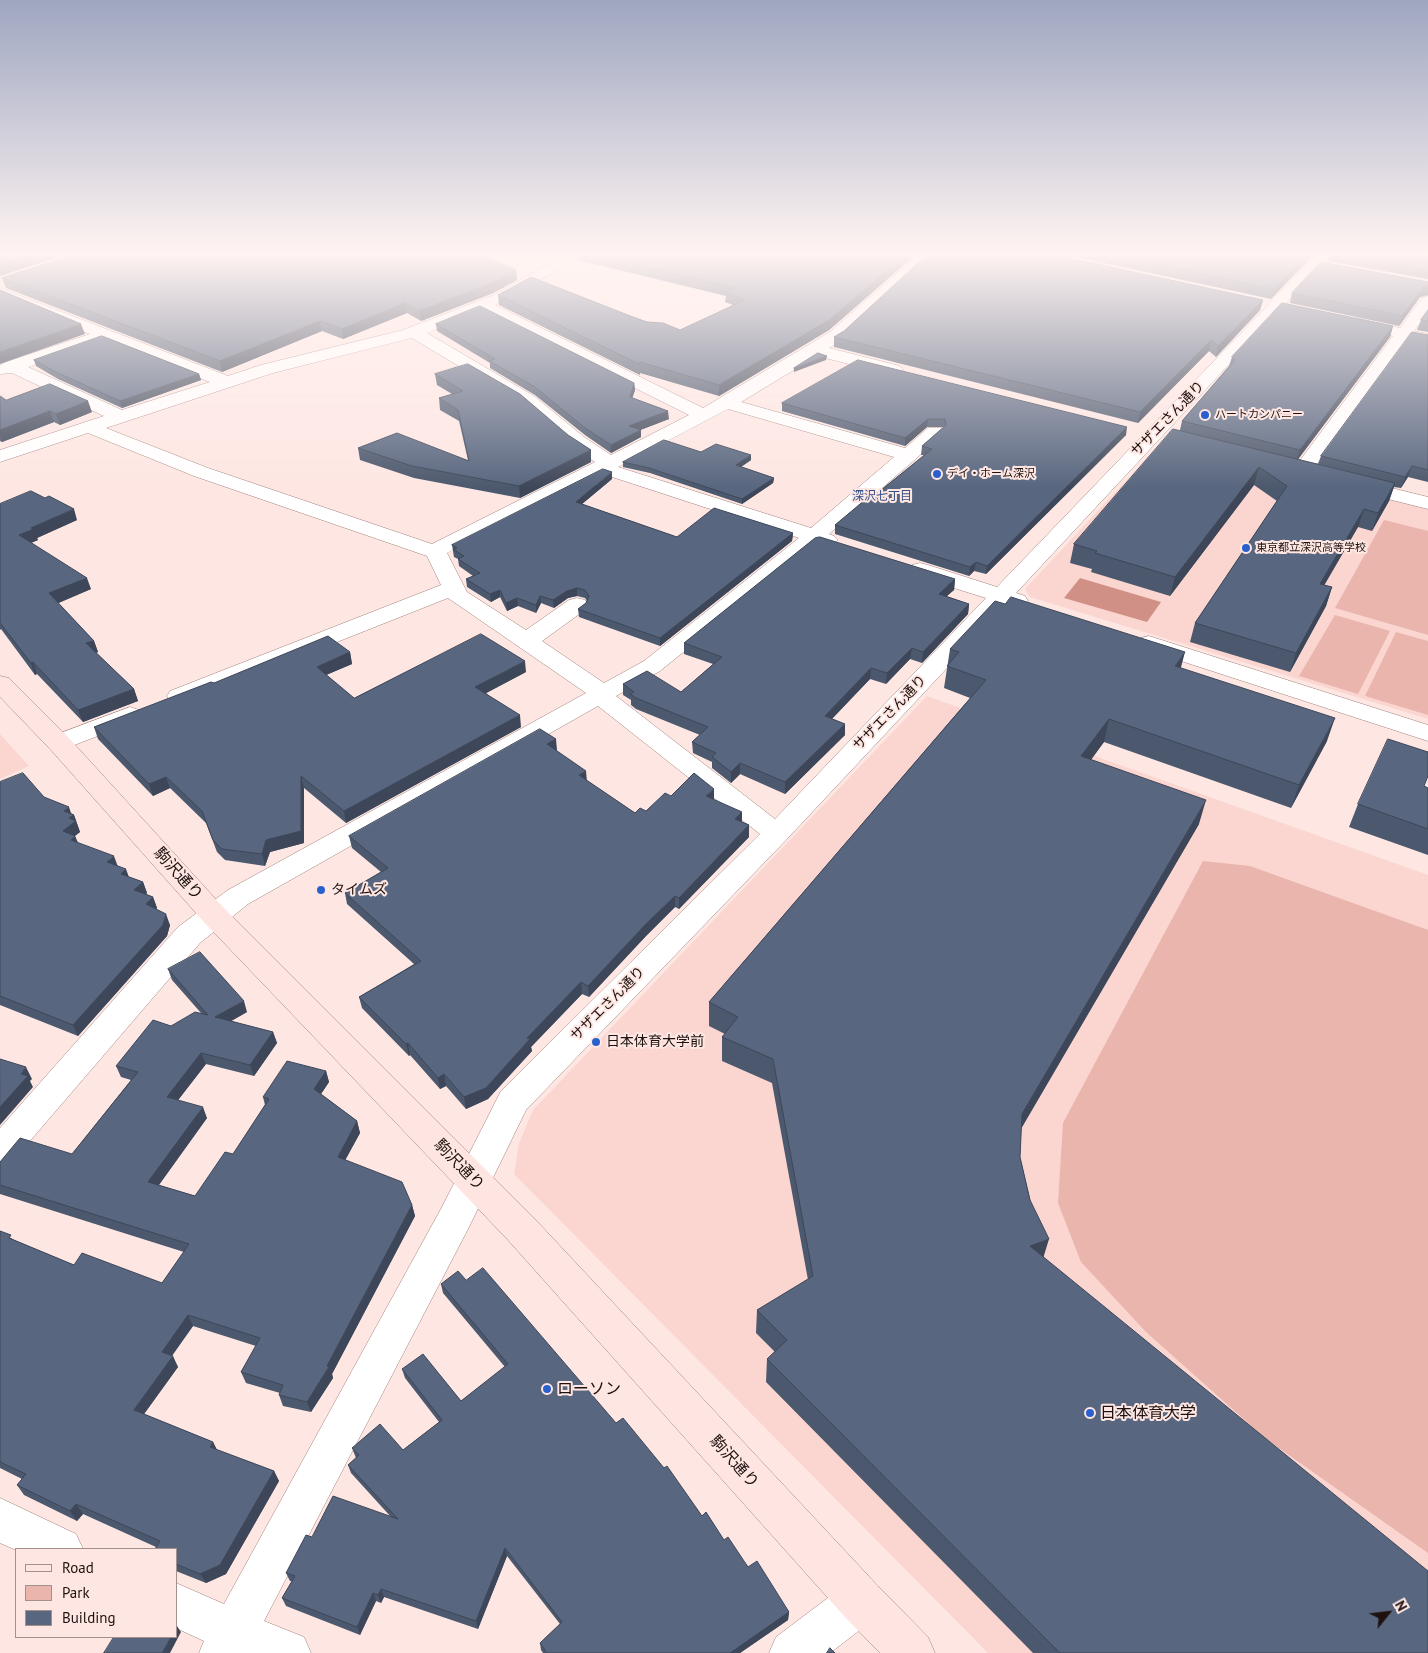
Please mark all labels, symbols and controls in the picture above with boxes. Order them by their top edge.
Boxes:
street label: サザエさん通り [1128,378,1208,460]
place label: ハートカンパニー [1215,408,1303,422]
marker: ハートカンパニー [1199,409,1211,421]
place label: デイ・ホーム深沢 [947,467,1035,481]
marker: デイ・ホーム深沢 [931,468,943,480]
district label: 深沢七丁目 [852,490,912,504]
place label: 東京都立深沢高等学校 [1256,541,1366,555]
marker: 東京都立深沢高等学校 [1240,542,1252,554]
street label: サザエさん通り [850,672,930,754]
street label: 駒沢通り [149,844,207,904]
place label: タイムズ [331,882,387,898]
marker: タイムズ [315,884,327,896]
street label: サザエさん通り [567,963,649,1045]
place label: 日本体育大学前 [606,1034,704,1050]
marker: 日本体育大学前 [590,1036,602,1048]
street label: 駒沢通り [430,1135,488,1195]
place label: ローソン [557,1379,621,1399]
marker: ローソン [541,1383,553,1395]
place label: 日本体育大学 [1100,1403,1196,1423]
marker: 日本体育大学 [1084,1407,1096,1419]
street label: 駒沢通り [705,1432,763,1492]
legend [15,1548,178,1638]
text: Road [62,1558,94,1577]
text: Park [62,1583,90,1602]
north arrow [1363,1588,1413,1638]
text: N [1391,1597,1411,1614]
text: Building [62,1608,116,1627]

